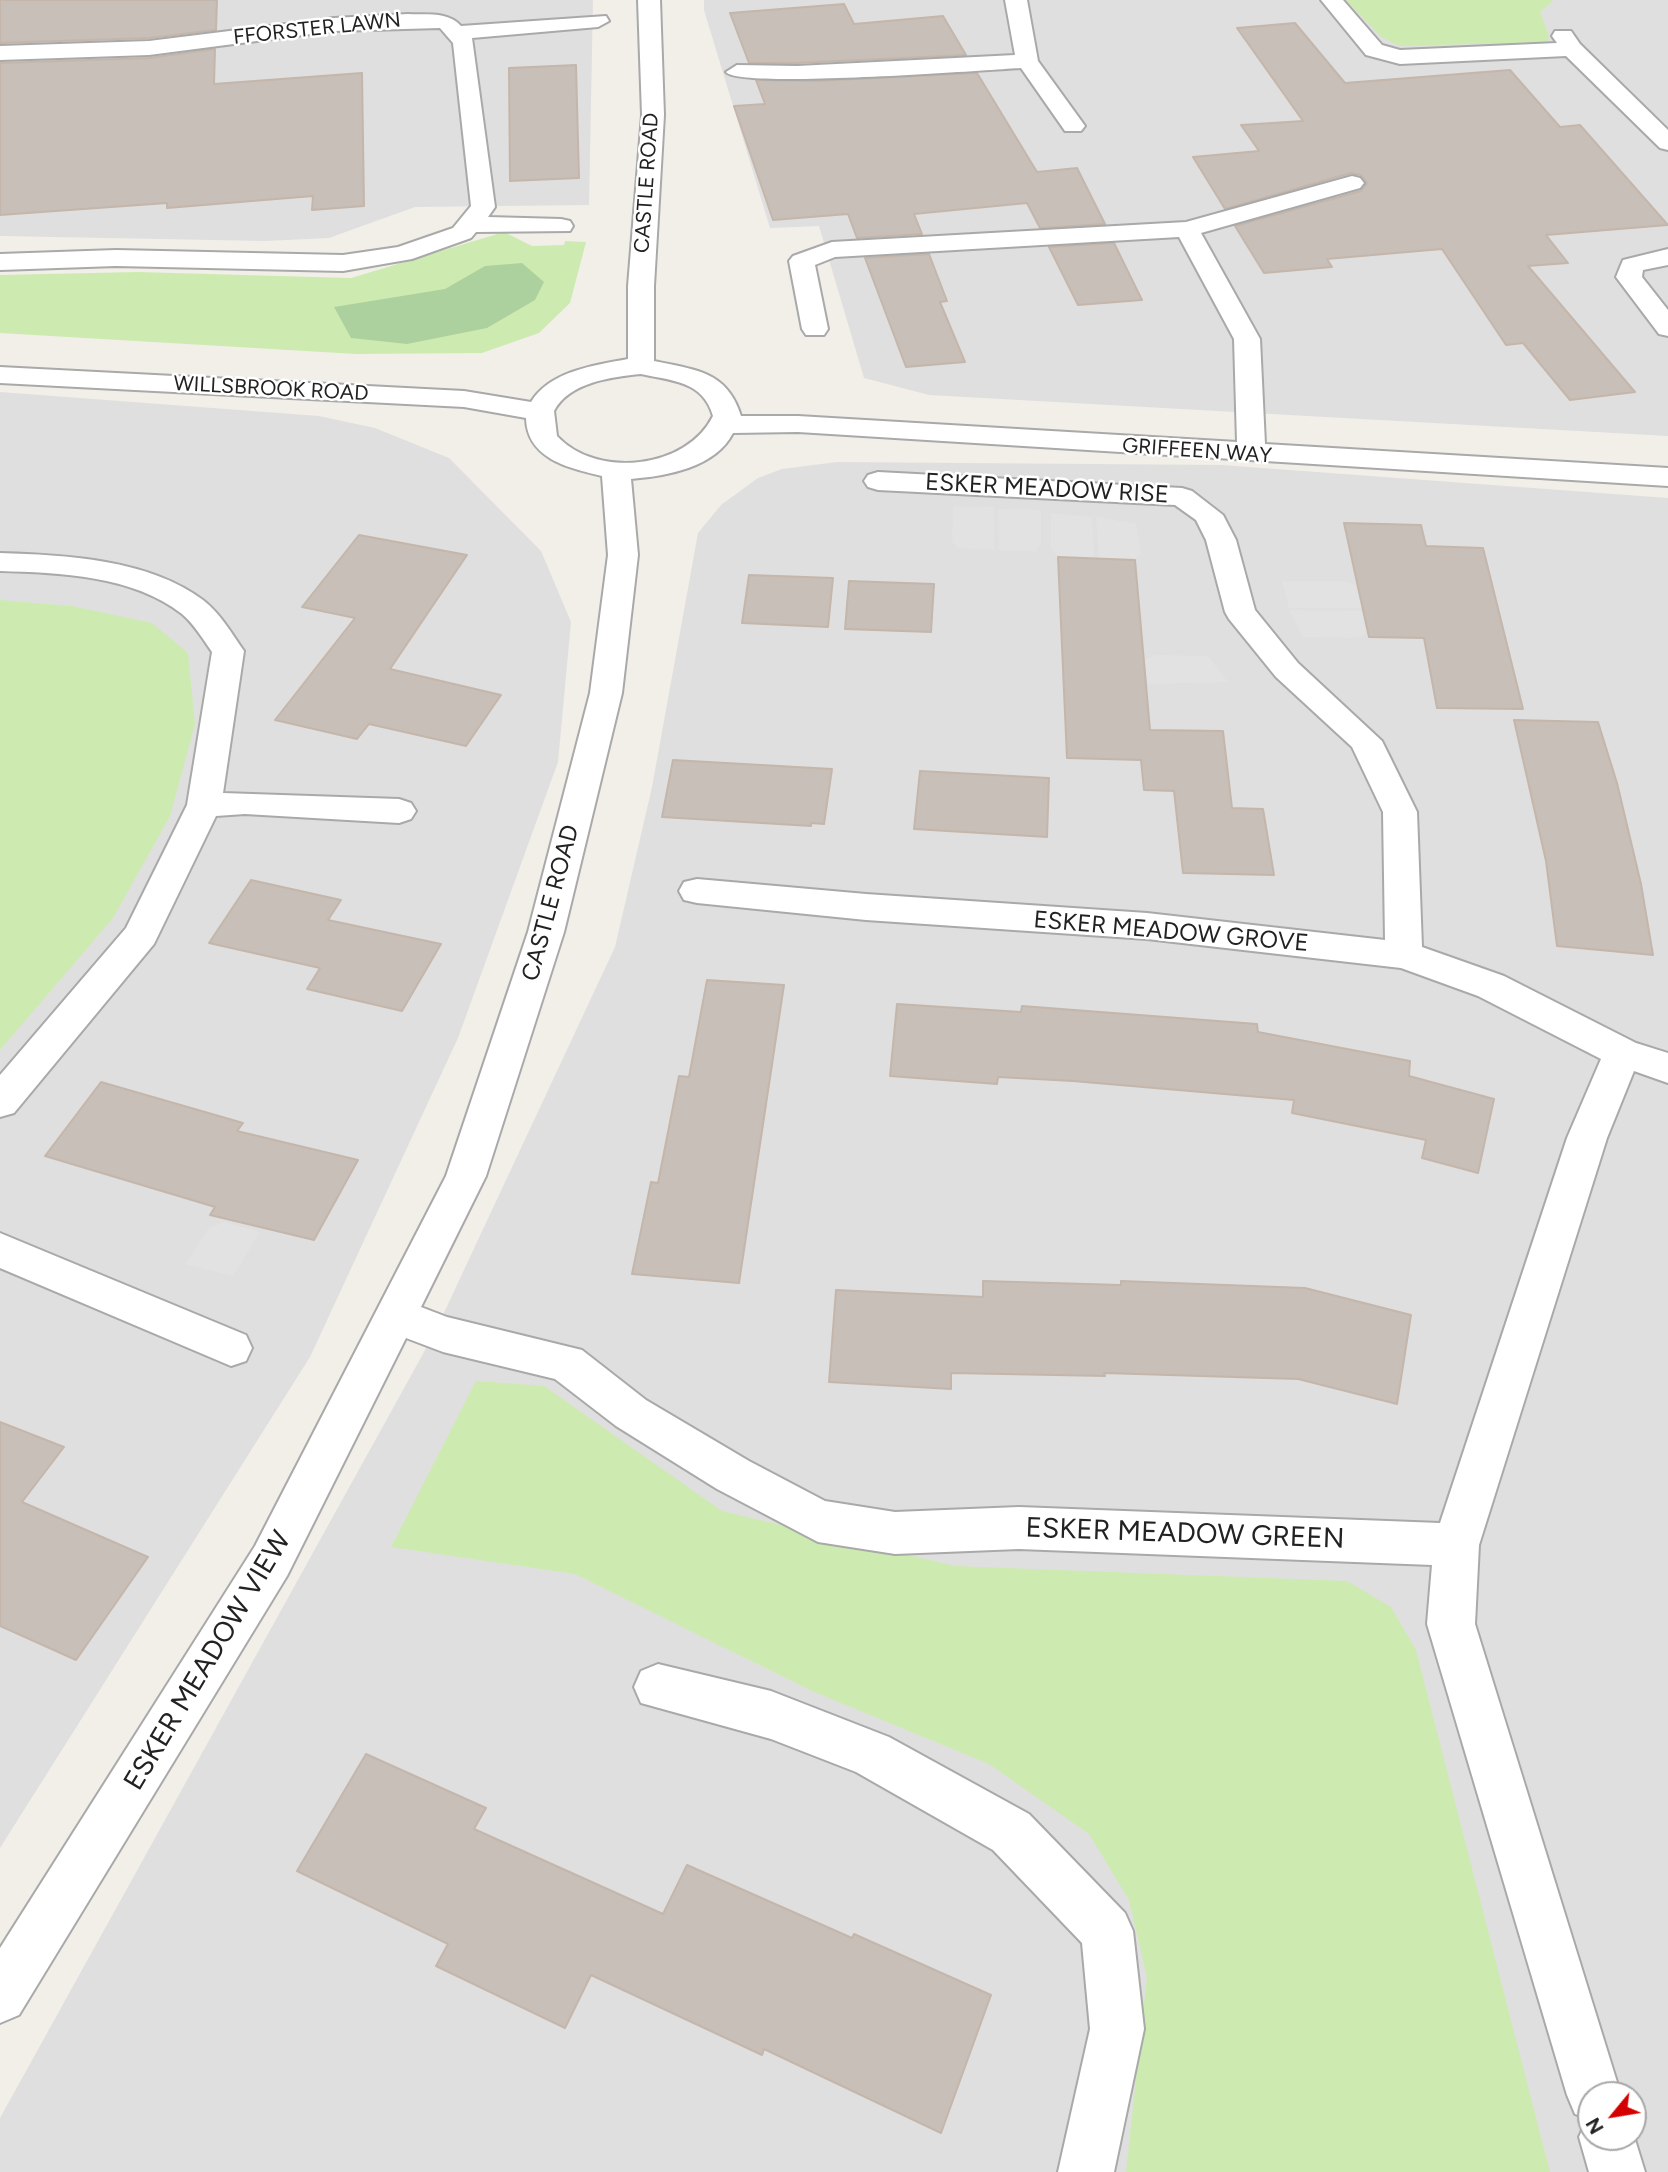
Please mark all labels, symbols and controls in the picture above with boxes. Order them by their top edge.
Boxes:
street label: FFORSTER LAWN [232,8,402,50]
street label: CASTLE ROAD [630,112,664,254]
street label: WILLSBROOK ROAD [173,371,369,407]
street label: GRIFFEEN WAY [1121,433,1273,469]
street label: ESKER MEADOW RISE [924,468,1170,510]
street label: CASTLE ROAD [516,822,586,984]
street label: ESKER MEADOW GROVE [1032,906,1310,958]
street label: ESKER MEADOW GREEN [1025,1512,1345,1556]
street label: ESKER MEADOW VIEW [117,1525,299,1797]
north arrow [1577,2081,1647,2151]
text: N [1581,2114,1609,2138]

